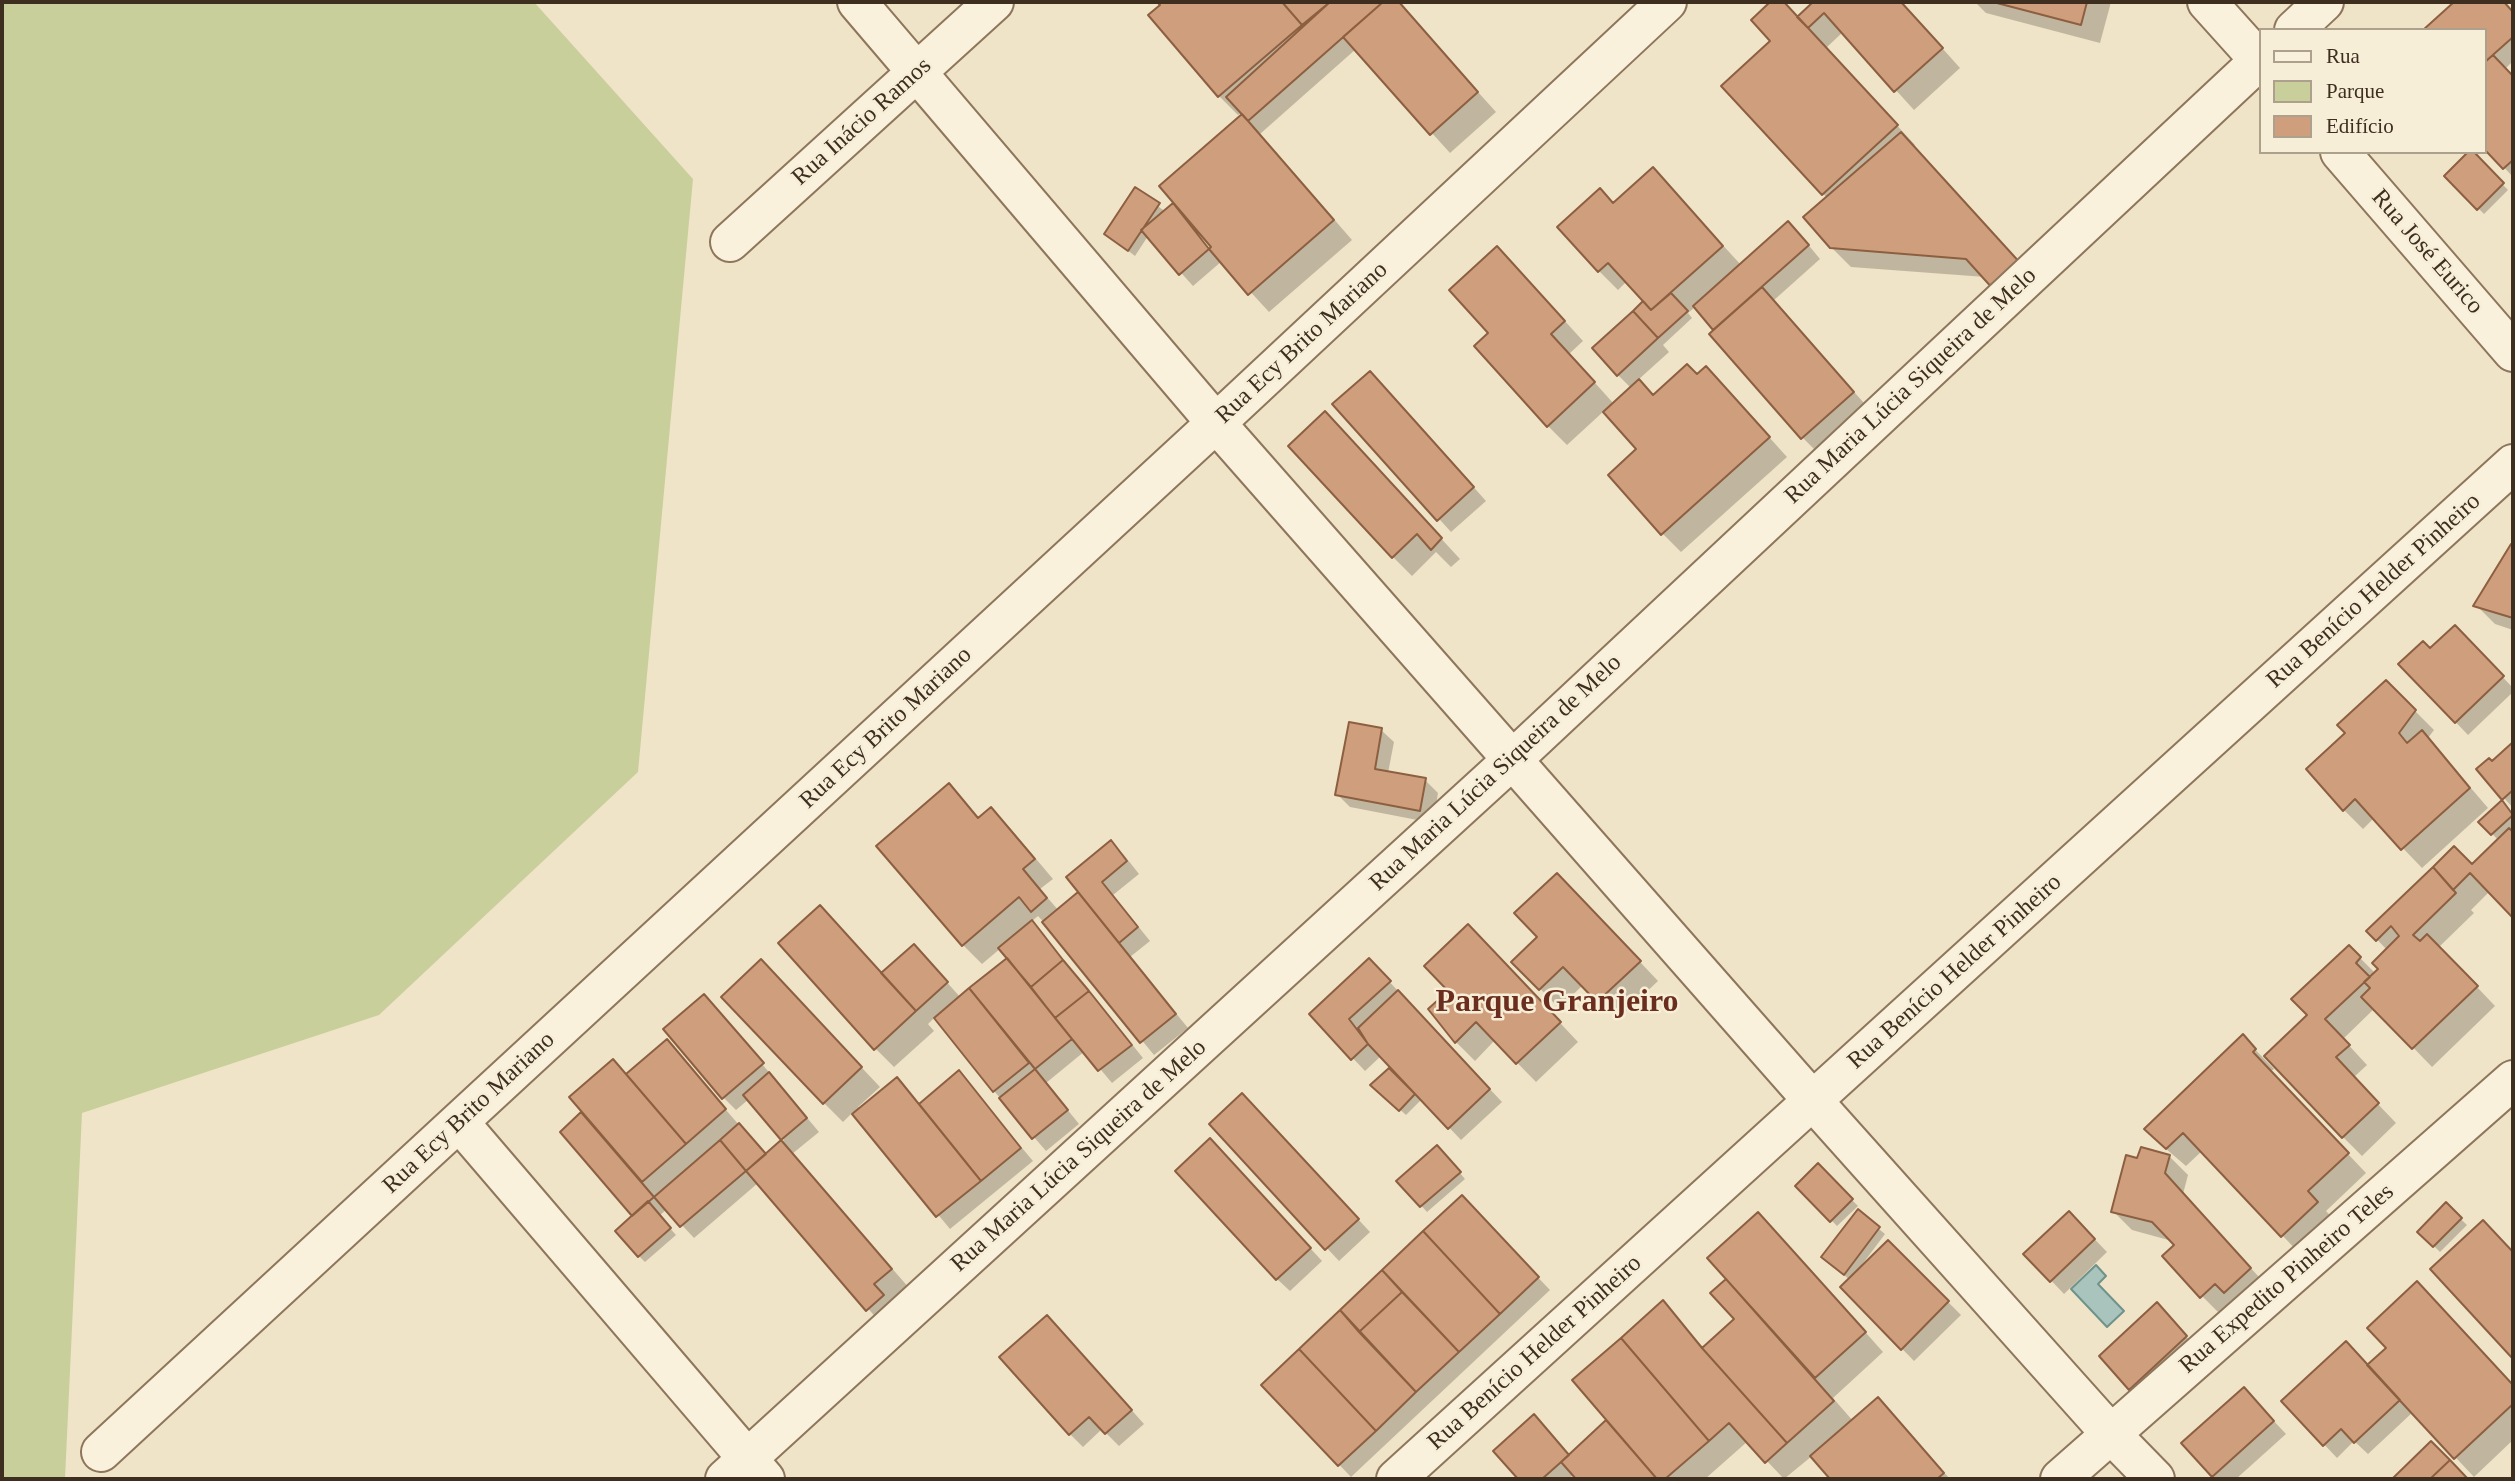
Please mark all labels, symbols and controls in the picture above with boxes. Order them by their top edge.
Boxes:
legend [2260,28,2487,154]
text: Rua [2326,44,2360,68]
street label: Rua Inácio Ramos [786,52,938,192]
text: Parque [2326,79,2384,103]
text: Edifício [2326,114,2394,138]
street label: Rua José Eurico [2365,184,2489,320]
street label: Rua Ecy Brito Mariano [1210,256,1394,430]
street label: Rua Maria Lúcia Siqueira de Melo [1779,262,2043,510]
street label: Rua Benício Helder Pinheiro [2261,487,2487,695]
street label: Rua Ecy Brito Mariano [794,641,978,815]
street label: Rua Maria Lúcia Siqueira de Melo [1364,649,1628,897]
street label: Rua Benício Helder Pinheiro [1842,868,2068,1076]
district label: Parque Granjeiro [1435,984,1679,1022]
street label: Rua Ecy Brito Mariano [377,1026,561,1200]
street label: Rua Maria Lúcia Siqueira de Melo [945,1034,1213,1278]
street label: Rua Expedito Pinheiro Teles [2174,1178,2400,1380]
street label: Rua Benício Helder Pinheiro [1422,1249,1648,1457]

